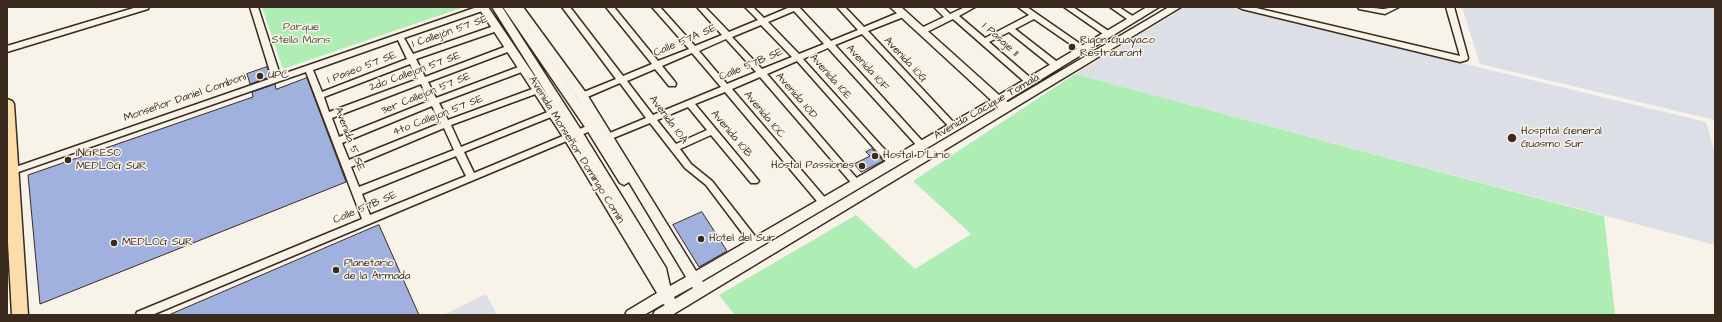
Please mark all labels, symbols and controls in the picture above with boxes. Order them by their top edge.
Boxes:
street label: 1 Callejón 57 SE [410,13,490,51]
street label: 1 Pasaje 11 [979,20,1021,60]
park label: Parque Stella Maris [272,21,330,47]
street label: Calle 57A SE [652,22,718,60]
street label: Avenida 10G [881,34,929,86]
place label: Rigon Guayaco Restraurant [1080,34,1155,60]
street label: Avenida 10F [843,42,891,94]
marker: Rigon Guayaco Restraurant [1067,42,1077,52]
street label: Calle 57B SE [717,46,785,84]
street label: 1 Paseo 57 SE [326,49,398,87]
street label: 2do Callejon 57 SE [368,49,462,95]
street label: Avenida 10E [806,52,854,102]
place label: UPC [268,69,289,83]
street label: 3er Callejon 57 SE [379,70,473,118]
street label: Avenida 10D [772,70,820,122]
street label: Monseñor Daniel Comboni [122,71,248,125]
marker: UPC [255,71,265,81]
street label: Avenida Cacique Tomalá [932,71,1042,143]
street label: Avenida Monseñor Domingo Comín [525,74,627,226]
street label: Avenida 10C [740,89,788,141]
street label: 4to Callejon 57 SE [391,93,485,139]
street label: Avenida 10A [646,93,690,147]
street label: Avenida 5 SE [331,105,367,173]
street label: Avenida 10B [707,108,755,160]
place label: Hospital General Guasmo Sur [1521,125,1602,151]
marker: Hospital General Guasmo Sur [1506,132,1518,144]
place label: INGRESO MEDLOG SUR [76,147,147,173]
place label: Hostal D'Lirio [883,149,950,163]
marker: Hostal D'Lirio [870,151,880,161]
marker: INGRESO MEDLOG SUR [63,155,73,165]
place label: Hostal Passiones [771,159,854,173]
marker: Hostal Passiones [857,161,867,171]
street label: Calle 57B SE [331,189,399,227]
place label: Hotel del Sur [709,232,775,246]
marker: Hotel del Sur [696,234,706,244]
place label: MEDLOG SUR [122,236,193,250]
marker: MEDLOG SUR [109,238,119,248]
place label: Planetario de la Armada [344,257,410,283]
marker: Planetario de la Armada [331,265,341,275]

